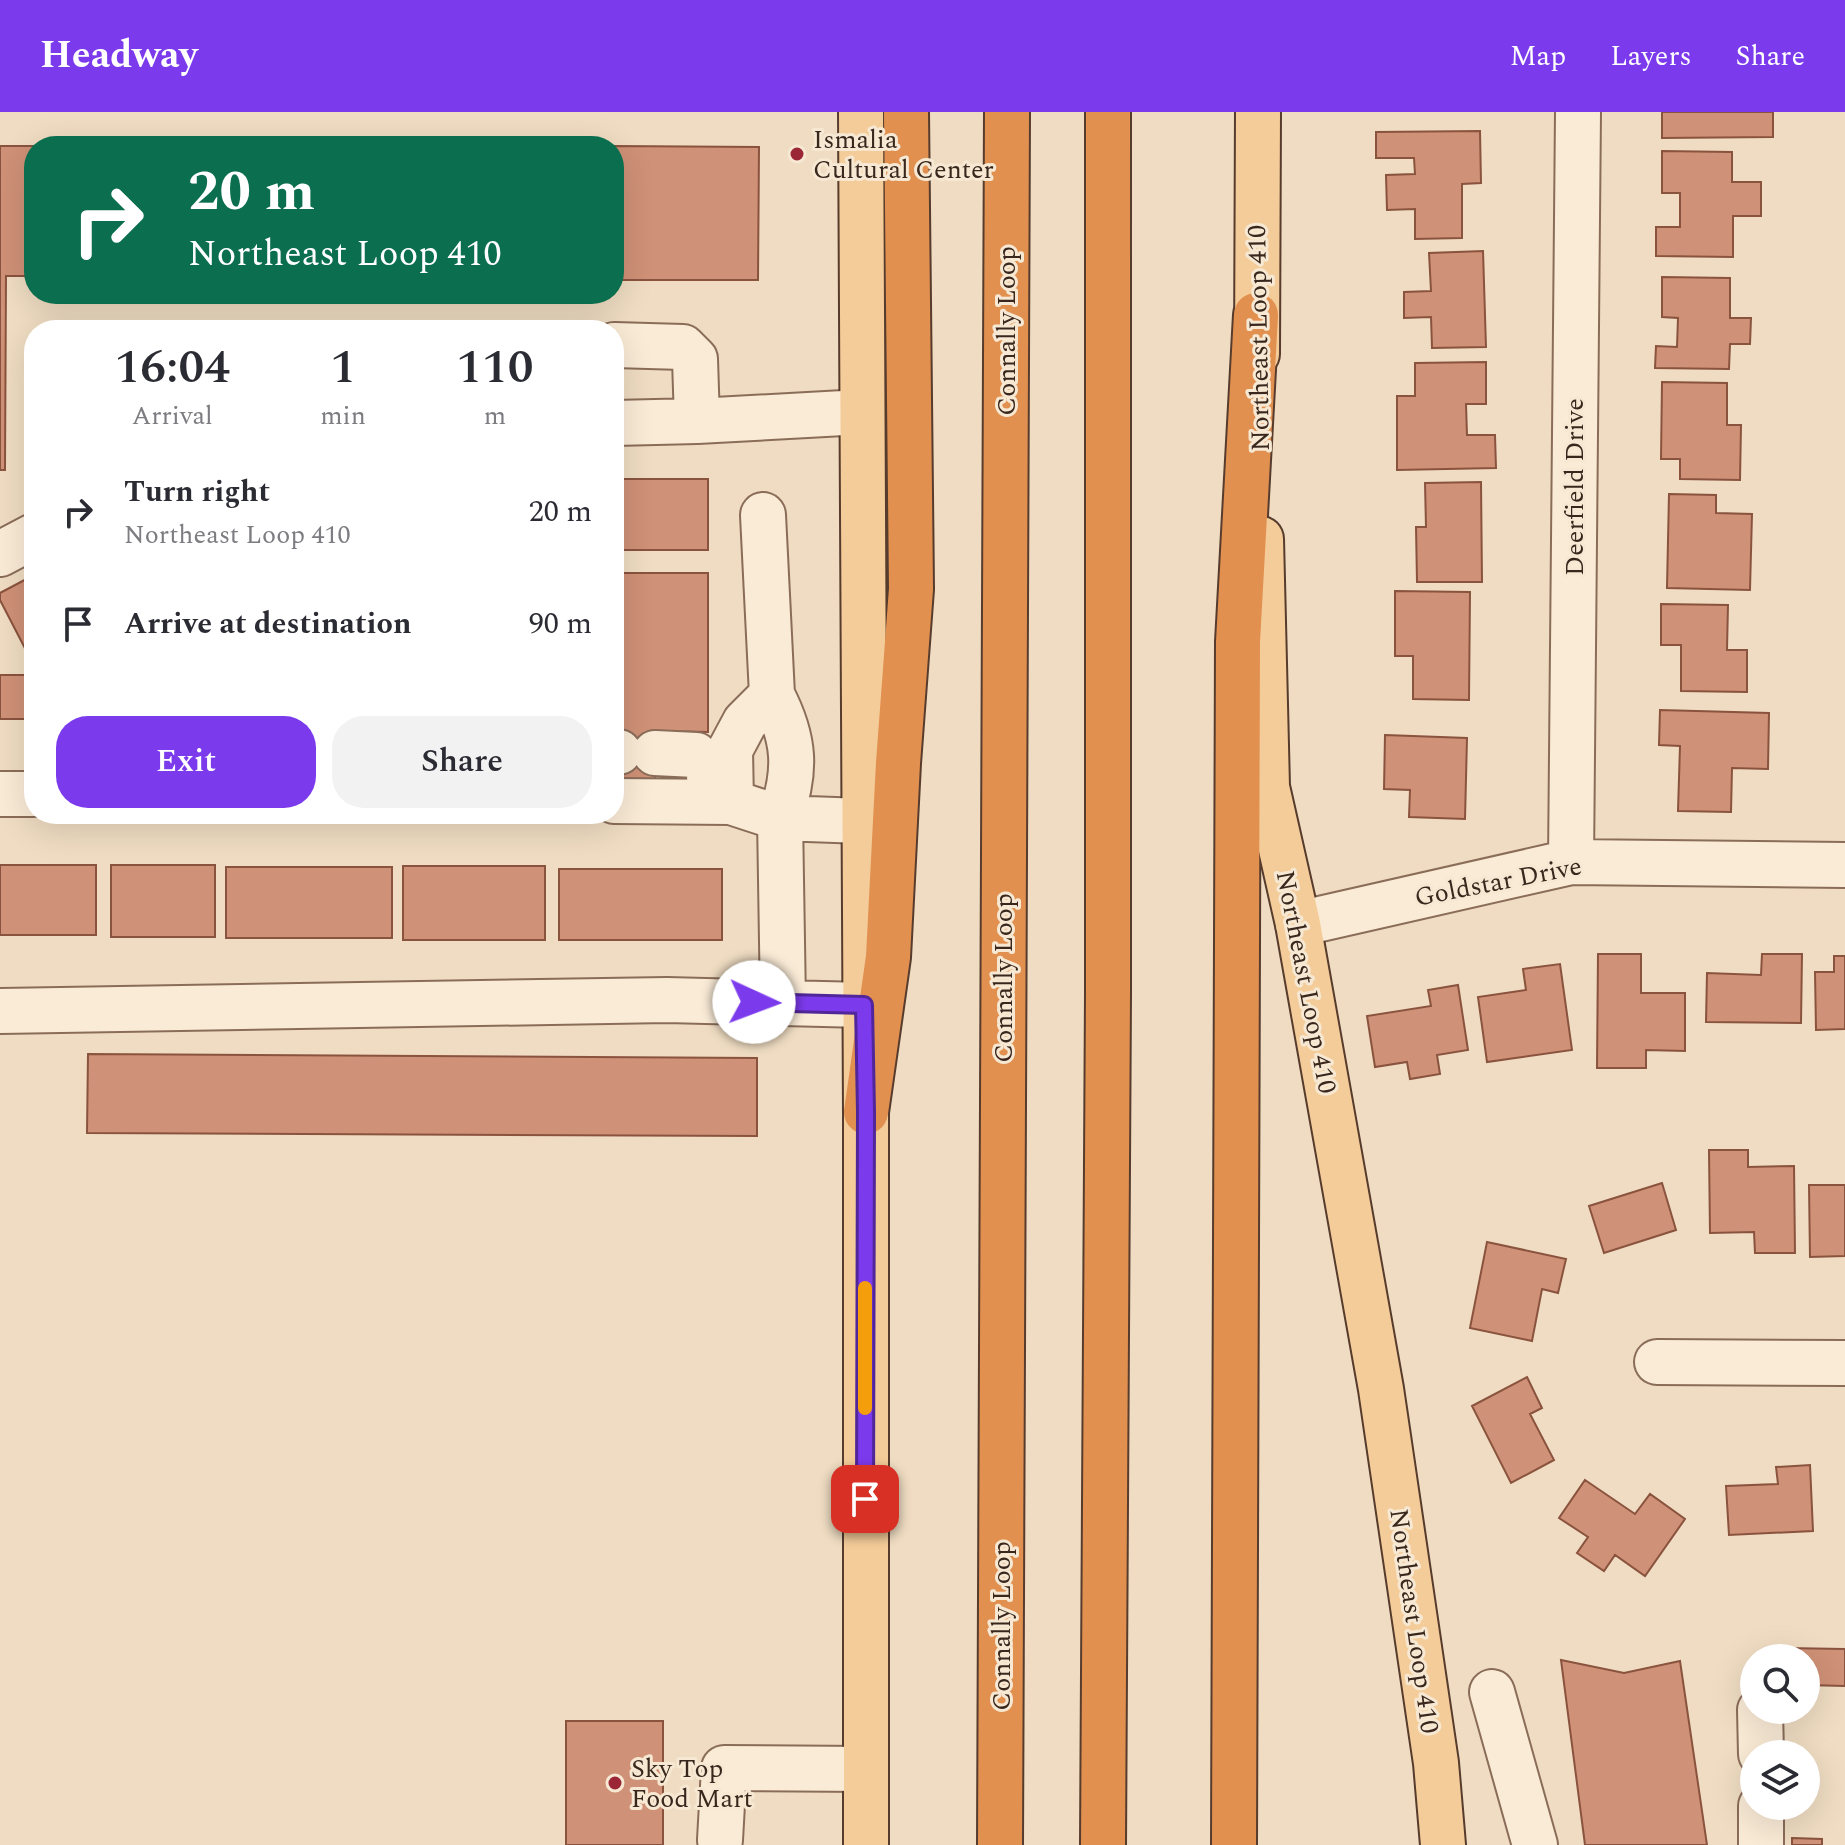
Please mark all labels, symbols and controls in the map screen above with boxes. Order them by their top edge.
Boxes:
text: Headway [40,27,198,85]
text: Map [1510,35,1566,78]
text: Layers [1610,35,1692,78]
text: Share [1736,35,1805,78]
place label: Ismalia Cultural Center [813,120,994,190]
marker: Ismalia Cultural Center [788,145,806,163]
text: 20 m [188,150,315,235]
icon: right [56,168,160,272]
street label: Northeast Loop 410 [1237,224,1281,452]
text: Northeast Loop 410 [188,227,502,282]
street label: Connally Loop [987,246,1027,416]
text: 16:04 [114,331,230,404]
text: 1 [330,331,356,404]
text: 110 [456,331,534,404]
text: Arrival [132,396,213,436]
text: min [320,396,366,436]
text: m [484,396,506,436]
street label: Deerfield Drive [1555,398,1595,576]
text: Turn right [124,469,270,515]
text: 20 m [529,489,592,535]
icon: right [56,490,100,534]
text: Northeast Loop 410 [124,515,350,555]
text: Arrive at destination [124,601,411,647]
text: 90 m [529,601,592,647]
icon: arrive [56,602,100,646]
button: Exit [56,716,316,808]
button: Share [332,716,592,808]
street label: Goldstar Drive [1411,846,1585,918]
street label: Northeast Loop 410 [1265,867,1347,1097]
street label: Connally Loop [984,893,1024,1063]
position arrow [712,960,796,1044]
pin [831,1465,899,1533]
icon: arrive [843,1477,887,1521]
street label: Northeast Loop 410 [1378,1506,1450,1736]
street label: Connally Loop [982,1541,1022,1711]
map controls [1740,1644,1820,1820]
button: search [1740,1644,1820,1724]
button: layers [1740,1740,1820,1820]
place label: Sky Top Food Mart [631,1749,753,1819]
marker: Sky Top Food Mart [606,1774,624,1792]

